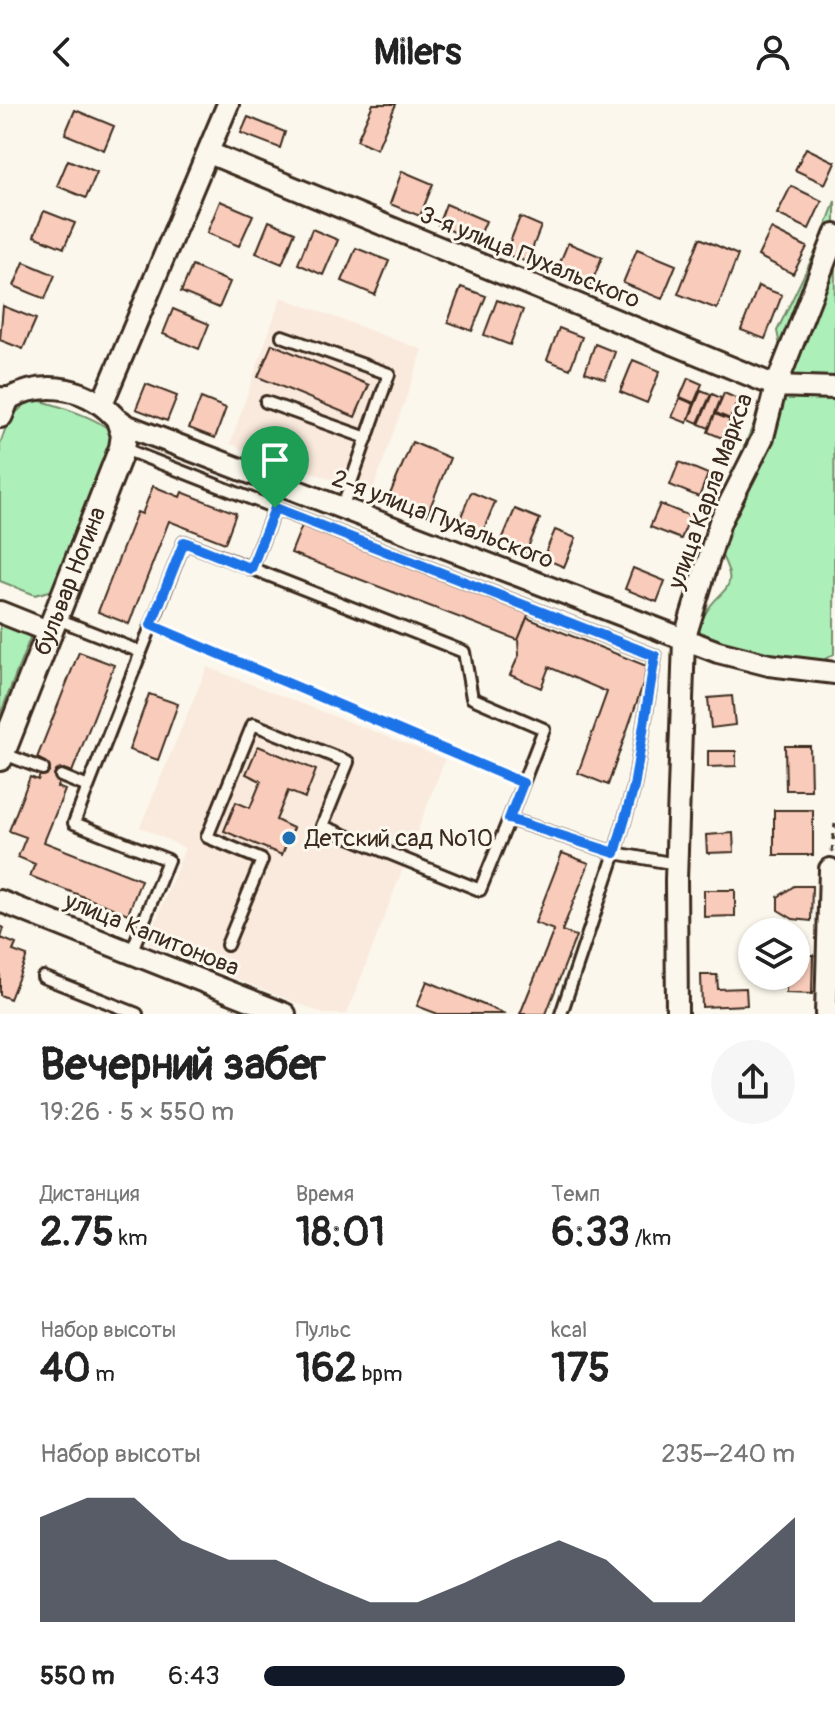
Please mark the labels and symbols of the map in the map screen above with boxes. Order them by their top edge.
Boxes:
street label: 3-я улица Пухальского [415,200,644,315]
street label: улица Карла Маркса [661,390,759,594]
pin [241,426,309,508]
street label: 2-я улица Пухальского [328,464,558,575]
street label: бульвар Ногина [28,503,112,660]
place label: Детский сад №10 [304,824,493,853]
marker: Детский сад №10 [280,829,298,847]
street label: улица Капитонова [59,886,243,983]

